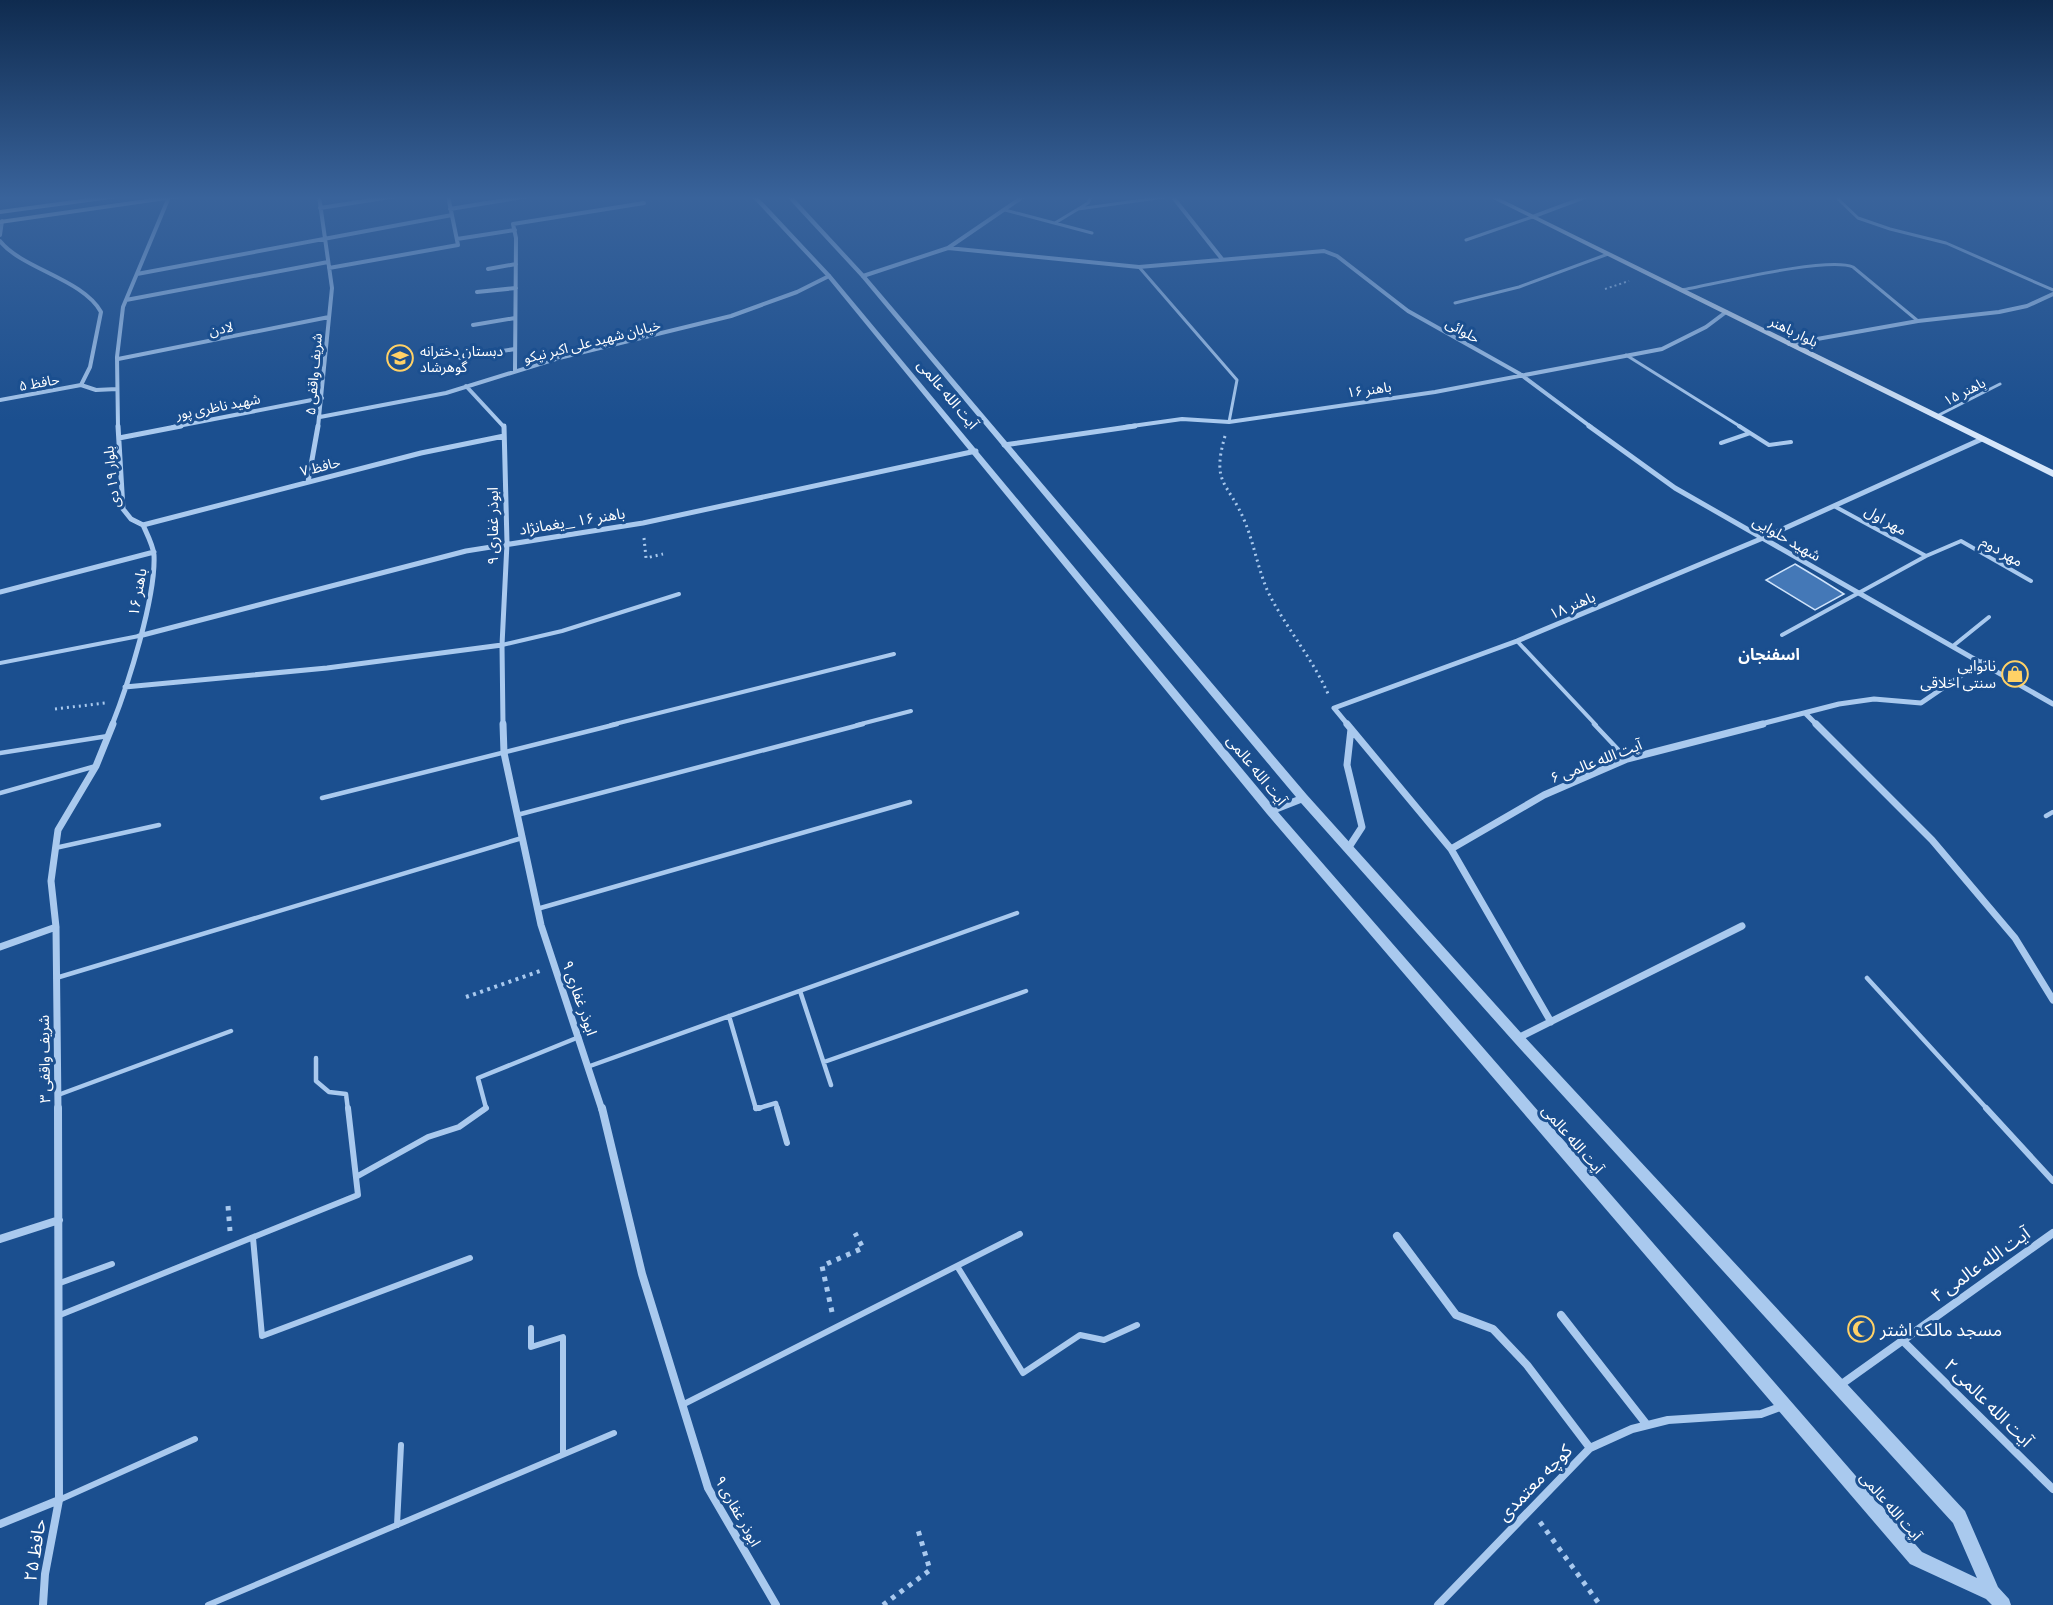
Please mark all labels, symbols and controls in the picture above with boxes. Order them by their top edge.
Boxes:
street label: بلوار باهنر [1766,311,1822,351]
street label: حلوائی [1442,313,1484,347]
street label: خیابان شهید علی اکبر نیکو [521,315,663,367]
street label: لادن [207,316,235,340]
street label: شریف واقفی ۵ [300,332,326,416]
place label: دبستان دخترانه گوهرشاد [420,341,504,376]
school or university icon: دبستان دخترانه گوهرشاد [385,343,415,373]
street label: آیت الله عالمی [913,355,984,434]
street label: حافظ ۵ [17,369,61,395]
street label: باهنر ۱۵ [1940,372,1989,410]
street label: باهنر ۱۶ [1345,376,1393,402]
street label: شهید ناظری پور [173,388,262,425]
street label: بلوار ۱۹ دی [98,445,124,509]
street label: حافظ ۷ [298,452,342,480]
street label: ابوذر غفاری ۹ [482,487,503,565]
street label: مهر اول [1861,500,1911,540]
street label: باهنر ۱۶ _یغمانژاد [518,502,626,540]
street label: شهید حلوایی [1749,510,1825,566]
street label: مهر دوم [1977,531,2027,572]
street label: باهنر ۱۶ [122,566,152,618]
street label: باهنر ۱۸ [1546,586,1598,624]
district label: اسفنجان [1738,643,1800,665]
place label: نانوایی سنتی اخلاقی [1920,655,1996,693]
shop icon: نانوایی سنتی اخلاقی [2000,659,2030,689]
street label: آیت الله عالمی [1222,730,1292,810]
street label: آیت الله عالمی ۶ [1547,734,1646,788]
street label: ابوذر غفاری ۹ [557,958,603,1038]
street label: شریف واقفی ۳ [33,1014,55,1103]
street label: آیت الله عالمی [1537,1100,1609,1179]
street label: آیت الله عالمی ۴ [1926,1220,2035,1307]
mosque icon: مسجد مالک اشتر [1846,1314,1876,1344]
place label: مسجد مالک اشتر [1879,1317,2002,1341]
street label: آیت الله عالمی ۲ [1939,1352,2039,1452]
street label: کوچه معتمدی [1491,1438,1577,1526]
street label: آیت الله عالمی [1855,1467,1927,1546]
street label: ابوذر غفاری ۹ [710,1472,766,1550]
street label: حافظ ۲۵ [17,1517,51,1583]

